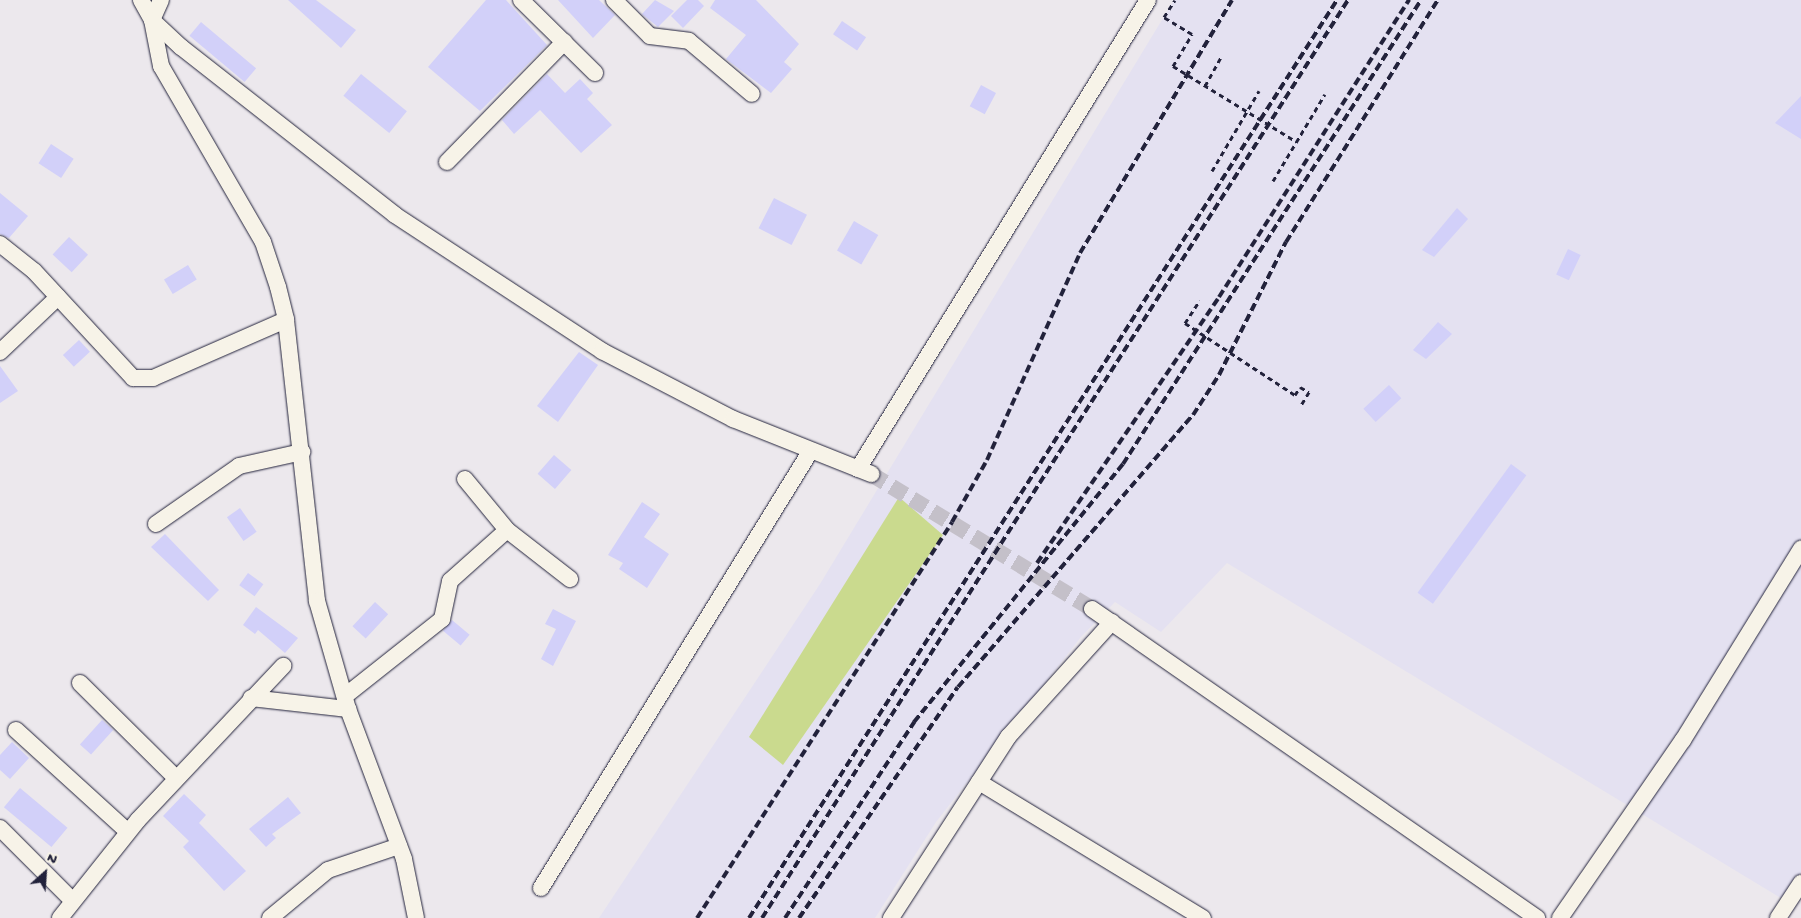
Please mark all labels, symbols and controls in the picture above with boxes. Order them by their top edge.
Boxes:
north arrow [20,848,70,898]
text: N [44,849,60,869]

